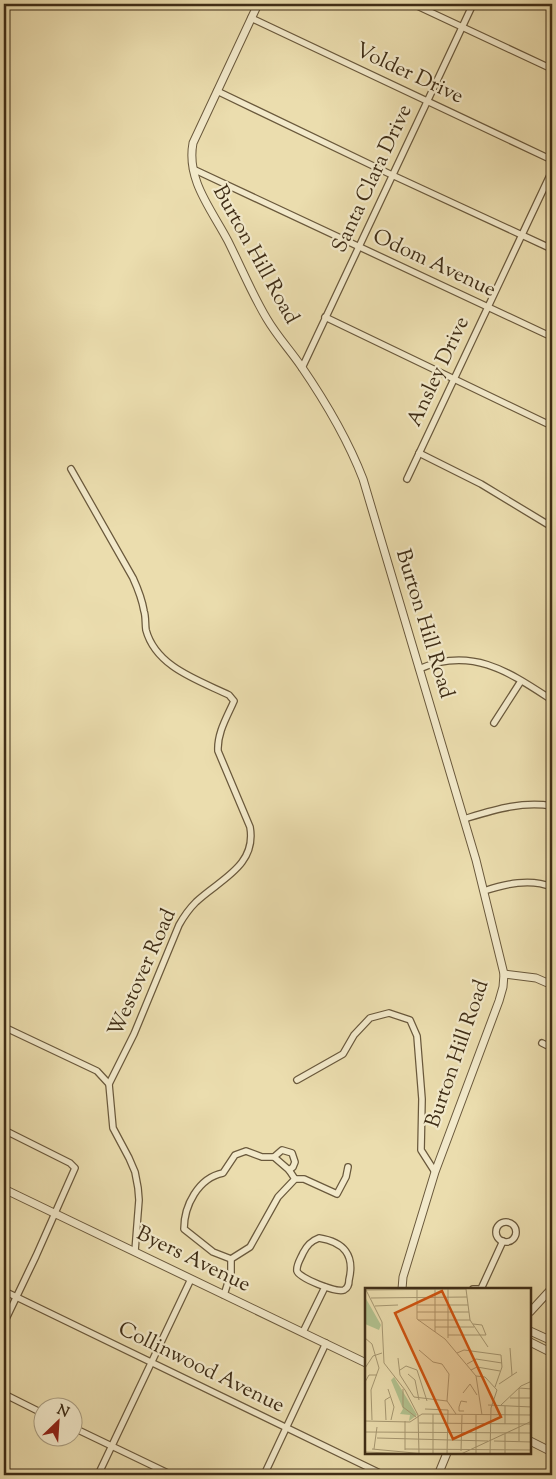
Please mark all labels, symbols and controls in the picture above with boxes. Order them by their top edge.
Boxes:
street label: Volder Drive [350,36,468,112]
street label: Santa Clara Drive [325,100,421,258]
street label: Burton Hill Road [204,180,306,330]
street label: Odom Avenue [367,222,501,306]
street label: Ansley Drive [400,312,478,432]
street label: Burton Hill Road [387,546,461,702]
street label: Westover Road [101,904,185,1042]
street label: Burton Hill Road [419,976,497,1132]
street label: Byers Avenue [131,1219,255,1301]
inset map [365,1288,531,1454]
street label: Collinwood Avenue [113,1315,289,1421]
north arrow [32,1396,82,1446]
text: N [53,1401,72,1423]

